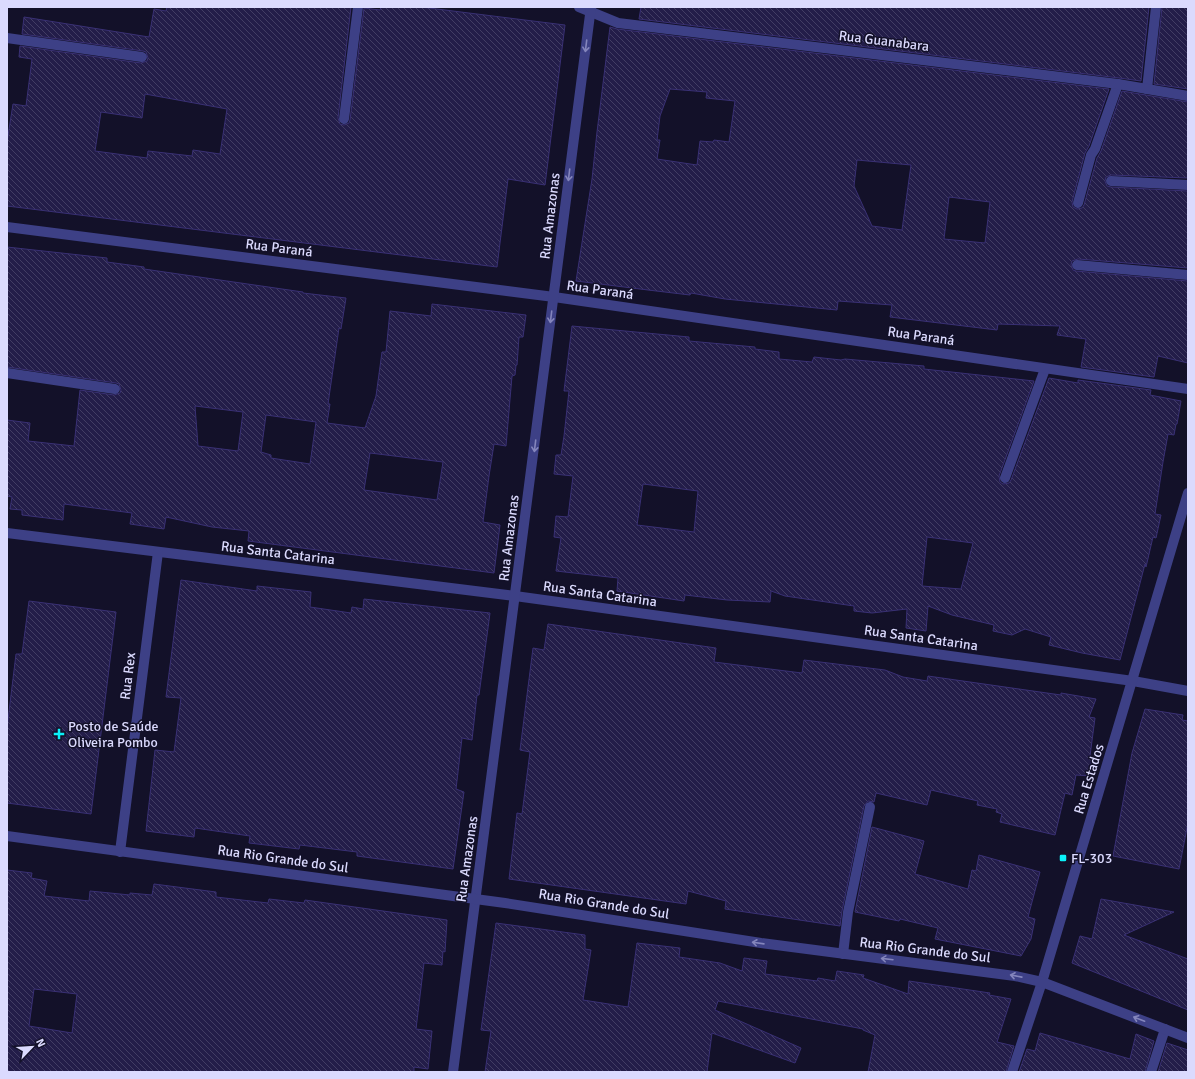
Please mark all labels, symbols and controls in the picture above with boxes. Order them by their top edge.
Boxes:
street label: Rua Guanabara [838,27,930,55]
one-way arrow [582,39,590,52]
one-way arrow [566,168,573,181]
street label: Rua Amazonas [536,172,564,260]
street label: Rua Paraná [244,235,314,261]
street label: Rua Paraná [565,277,635,303]
one-way arrow [547,310,555,323]
street label: Rua Paraná [886,323,956,349]
one-way arrow [531,439,538,452]
street label: Rua Amazonas [495,494,523,582]
street label: Rua Santa Catarina [220,538,336,568]
street label: Rua Santa Catarina [542,578,658,610]
street label: Rua Santa Catarina [863,622,979,654]
street label: Rua Rex [117,651,139,701]
place label: Posto de Saúde Oliveira Pombo [68,718,159,751]
marker: Posto de Saúde Oliveira Pombo [53,728,65,740]
street label: Rua Estados [1070,742,1108,816]
street label: Rua Amazonas [453,815,481,903]
street label: Rua Rio Grande do Sul [216,841,350,877]
place label: FL-303 [1071,850,1112,867]
marker: FL-303 [1058,853,1068,863]
street label: Rua Rio Grande do Sul [537,885,671,923]
street label: Rua Rio Grande do Sul [858,934,992,966]
one-way arrow [752,939,765,947]
one-way arrow [881,956,894,963]
one-way arrow [1010,972,1023,980]
one-way arrow [1133,1014,1145,1022]
north arrow [12,1027,52,1067]
text: N [33,1037,48,1049]

